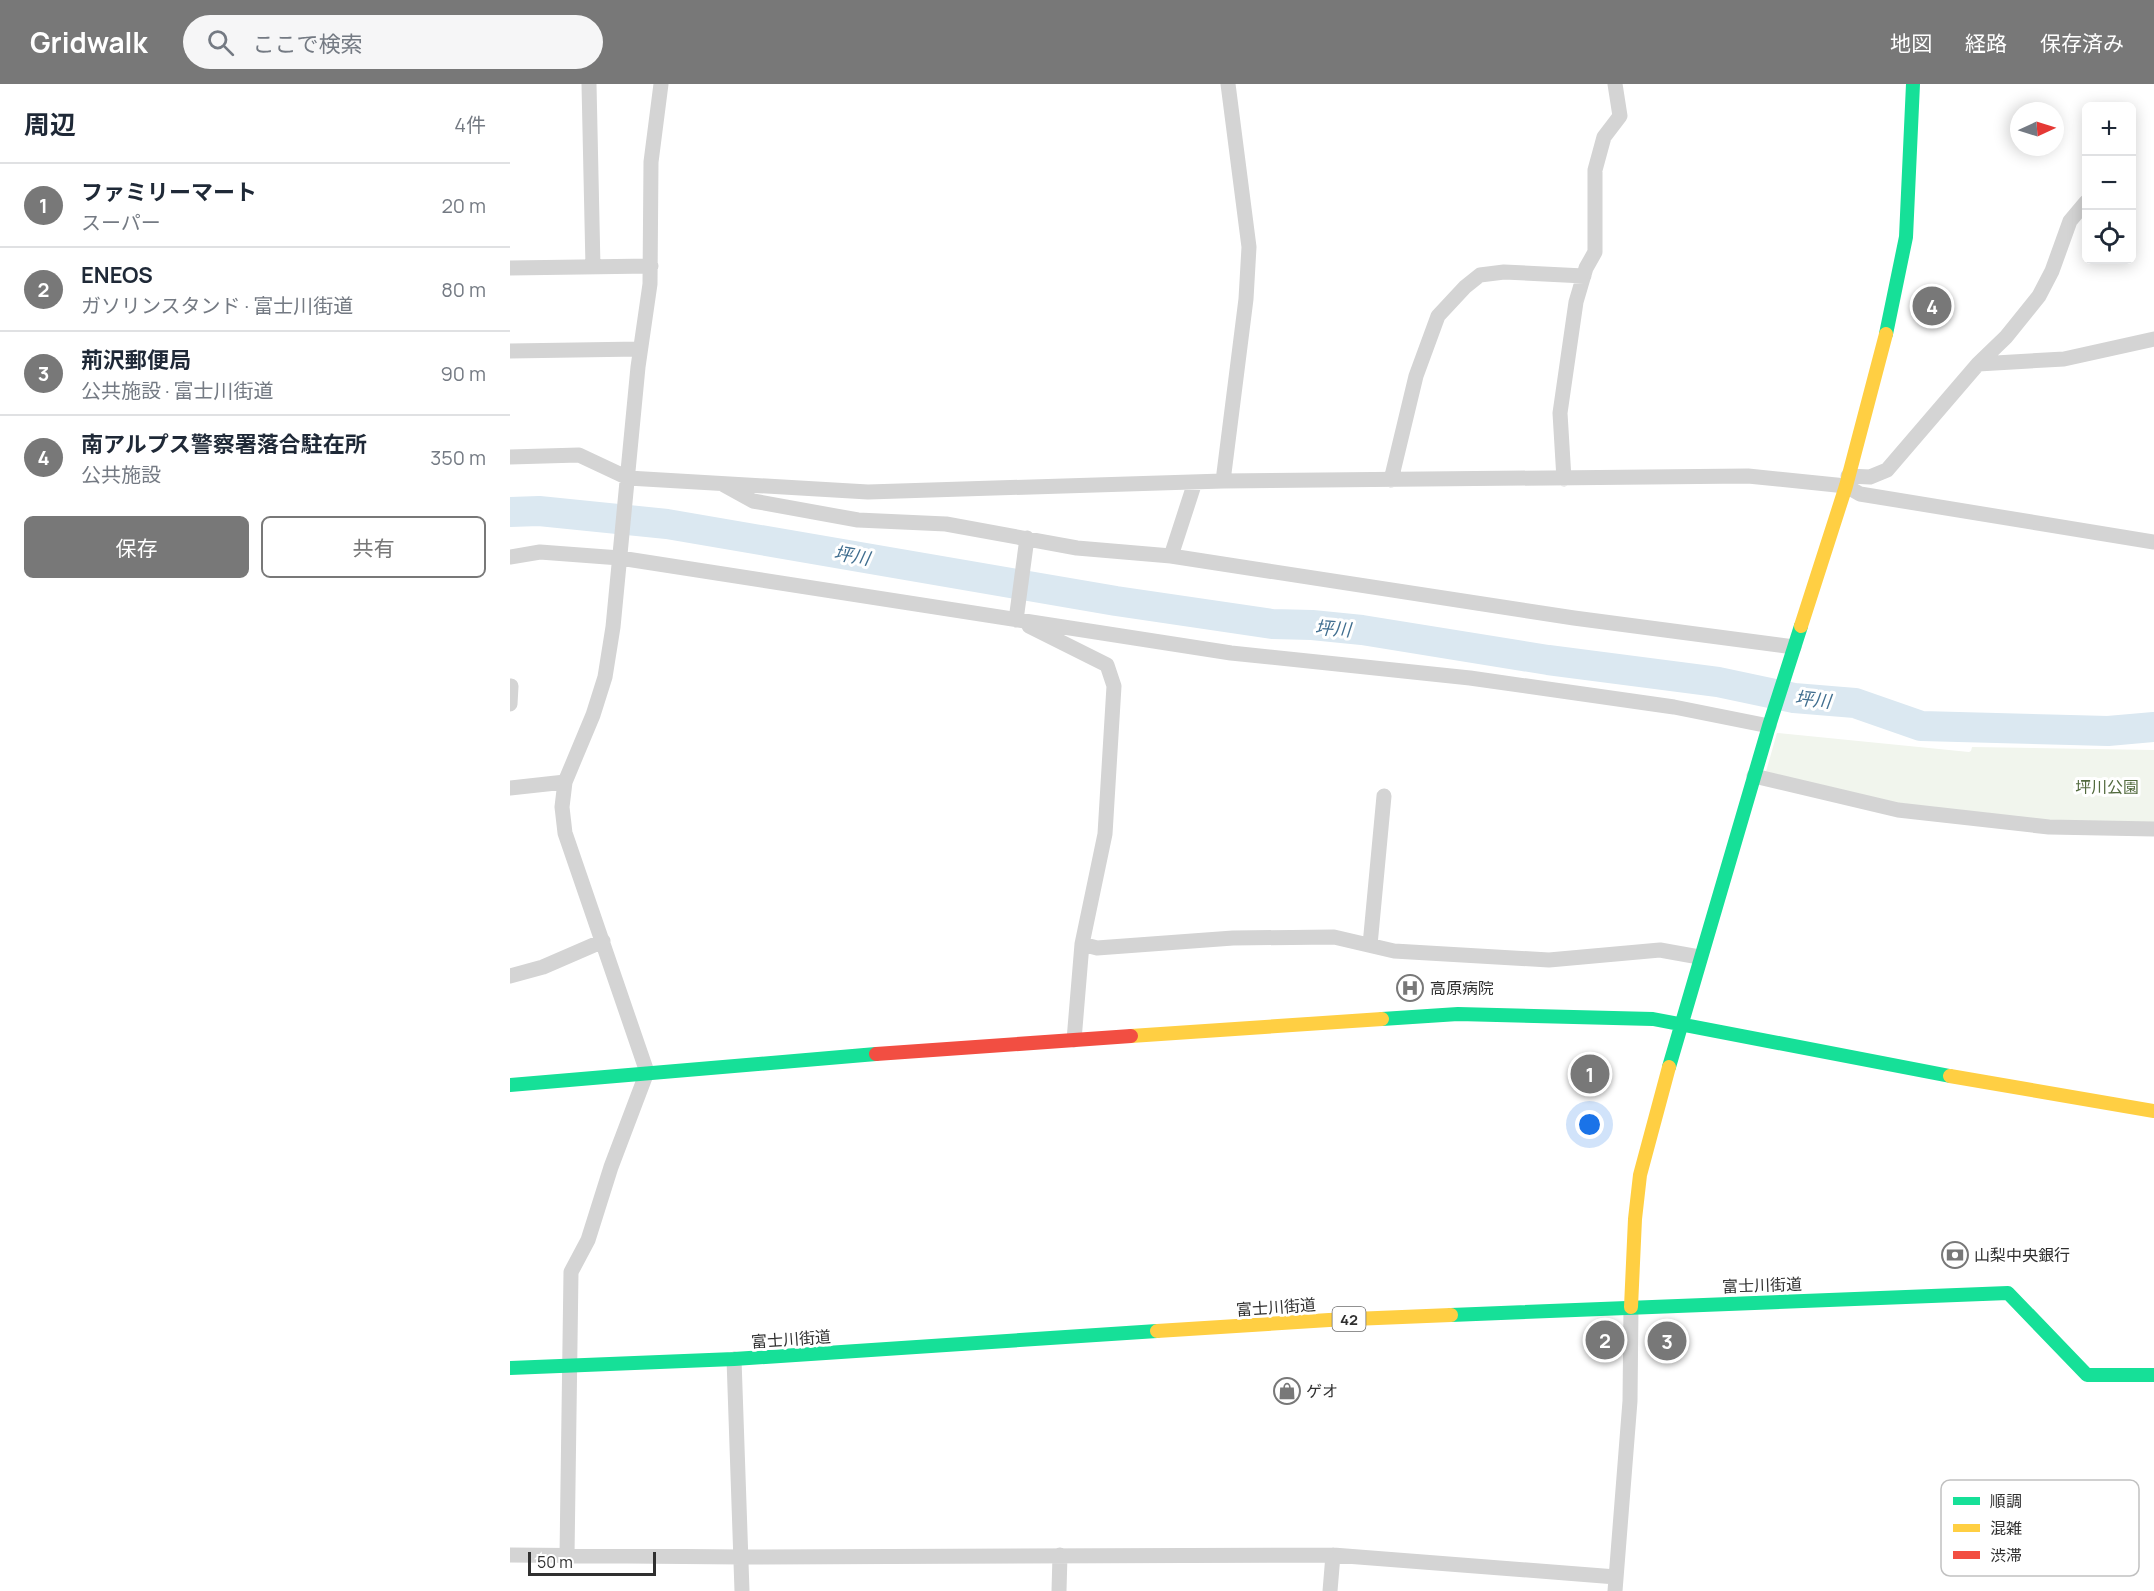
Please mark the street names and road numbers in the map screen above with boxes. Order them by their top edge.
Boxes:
street label: 富士川街道 [1722,1273,1802,1297]
street label: 富士川街道 [1235,1293,1317,1321]
road number: 42 [1332,1307,1366,1331]
street label: 富士川街道 [750,1325,832,1353]

